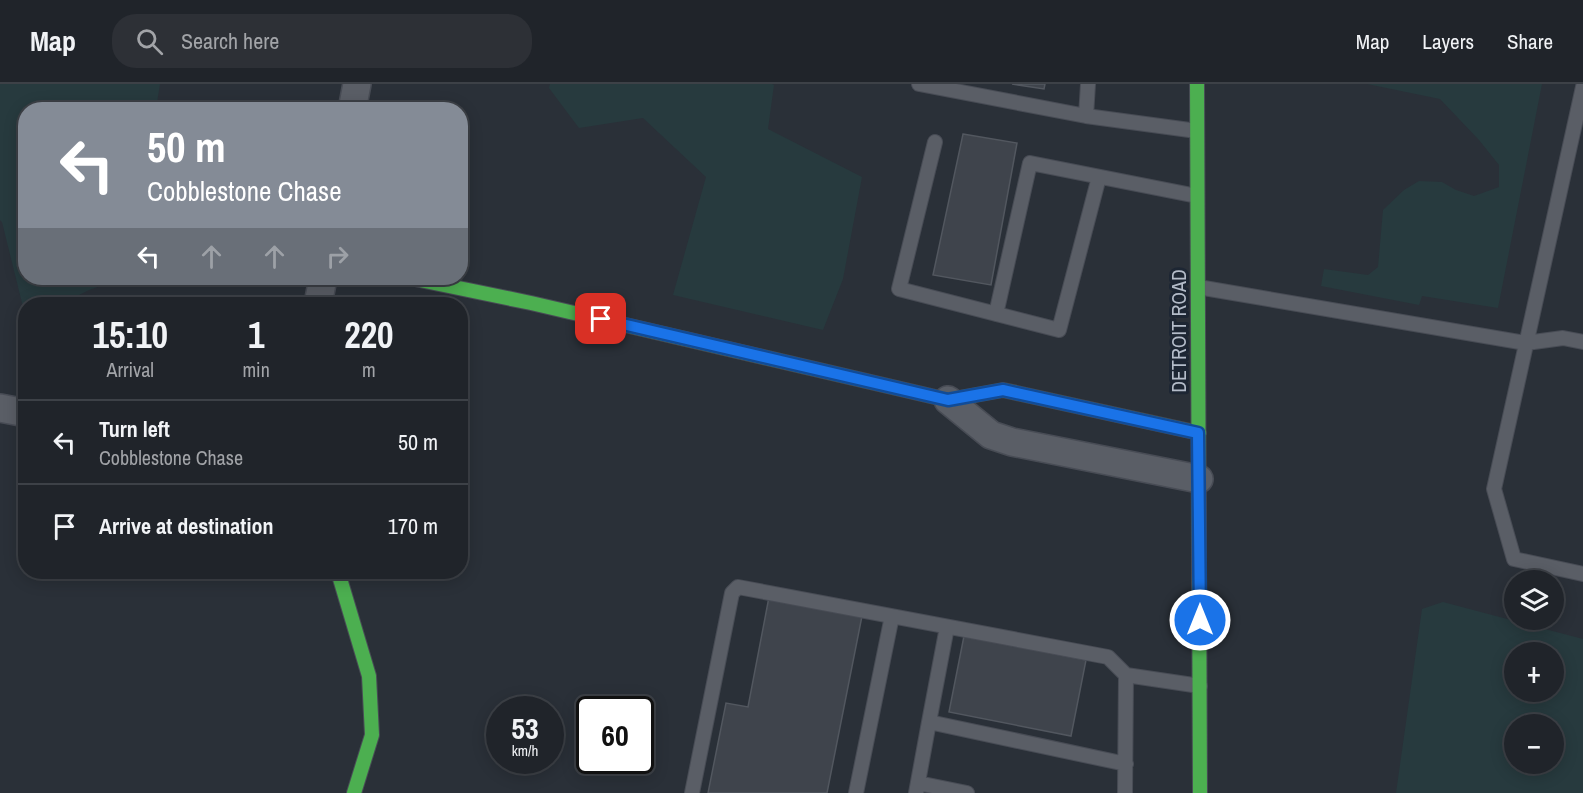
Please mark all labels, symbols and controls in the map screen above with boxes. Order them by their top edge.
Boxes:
search box [112,14,532,68]
text: Map [30,22,76,60]
icon: search [133,25,166,58]
text: Search here [181,26,279,56]
text: Map [1356,27,1389,56]
text: Layers [1422,27,1474,56]
text: Share [1507,27,1553,56]
text: 50 m [147,119,226,175]
icon: left [48,126,126,204]
text: Cobblestone Chase [147,173,341,209]
icon: left [132,240,165,273]
icon: ahead [195,240,228,273]
icon: ahead [258,240,291,273]
icon: right [321,240,354,273]
street label: DETROIT ROAD [1165,269,1192,393]
pin [575,293,626,344]
icon: arrive [584,302,617,335]
text: 15:10 [92,311,168,359]
text: 1 [248,311,264,359]
text: 220 [344,311,394,359]
text: Arrival [107,356,154,383]
text: min [242,356,270,383]
text: m [362,356,376,383]
text: Turn left [99,414,170,444]
icon: left [48,426,81,459]
text: 50 m [398,427,438,457]
text: Cobblestone Chase [99,444,243,471]
icon: arrive [48,510,81,543]
text: Arrive at destination [99,511,273,541]
text: 170 m [388,511,438,541]
map controls [1504,570,1564,774]
button: layers [1504,570,1564,630]
position arrow [1168,588,1232,652]
button: + [1504,642,1564,702]
speed limit sign: 60 [576,696,654,774]
text: 53 [511,708,539,748]
button: − [1504,714,1564,774]
text: km/h [512,740,538,761]

